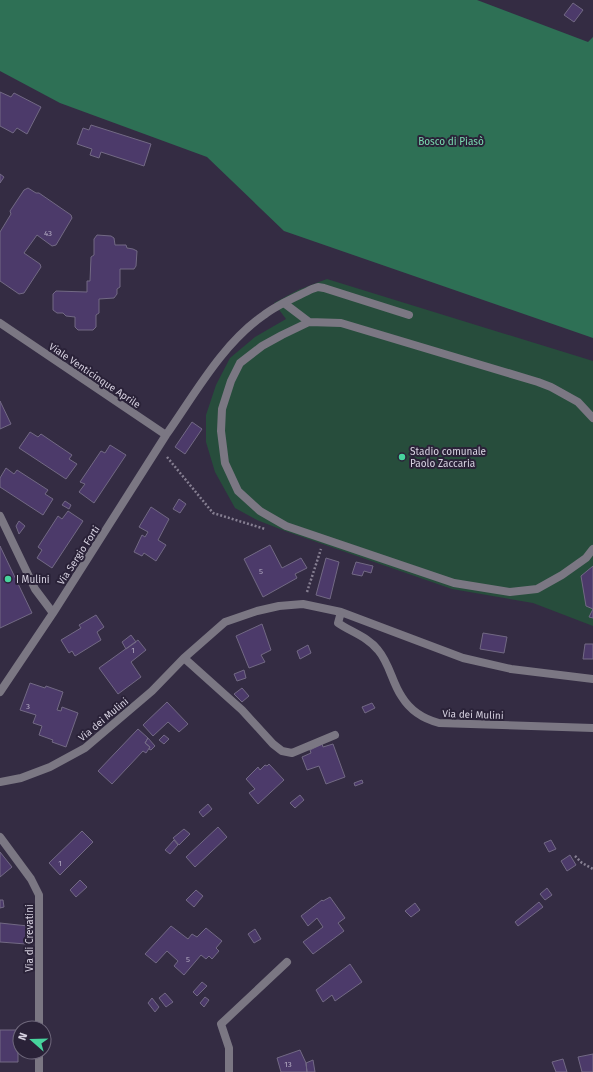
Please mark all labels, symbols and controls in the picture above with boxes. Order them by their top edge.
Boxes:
park label: Bosco di Piasò [418,136,484,148]
house number: 43 [44,229,52,238]
street label: Viale Venticinque Aprile [46,341,142,411]
place label: Stadio comunale Paolo Zaccaria [410,446,486,470]
marker: Stadio comunale Paolo Zaccaria [397,452,407,462]
street label: Via Sergio Forti [55,523,103,587]
house number: 5 [259,567,263,576]
marker: I Mulini [3,574,13,584]
place label: I Mulini [16,574,50,586]
house number: 1 [131,646,135,655]
street label: Via dei Mulini [76,695,131,744]
house number: 3 [26,702,30,711]
street label: Via dei Mulini [442,708,504,722]
house number: 1 [58,859,62,868]
street label: Via di Crevatini [24,904,36,972]
house number: 5 [186,955,190,964]
north arrow [12,1020,52,1060]
text: N [16,1031,30,1042]
house number: 13 [284,1060,292,1069]

